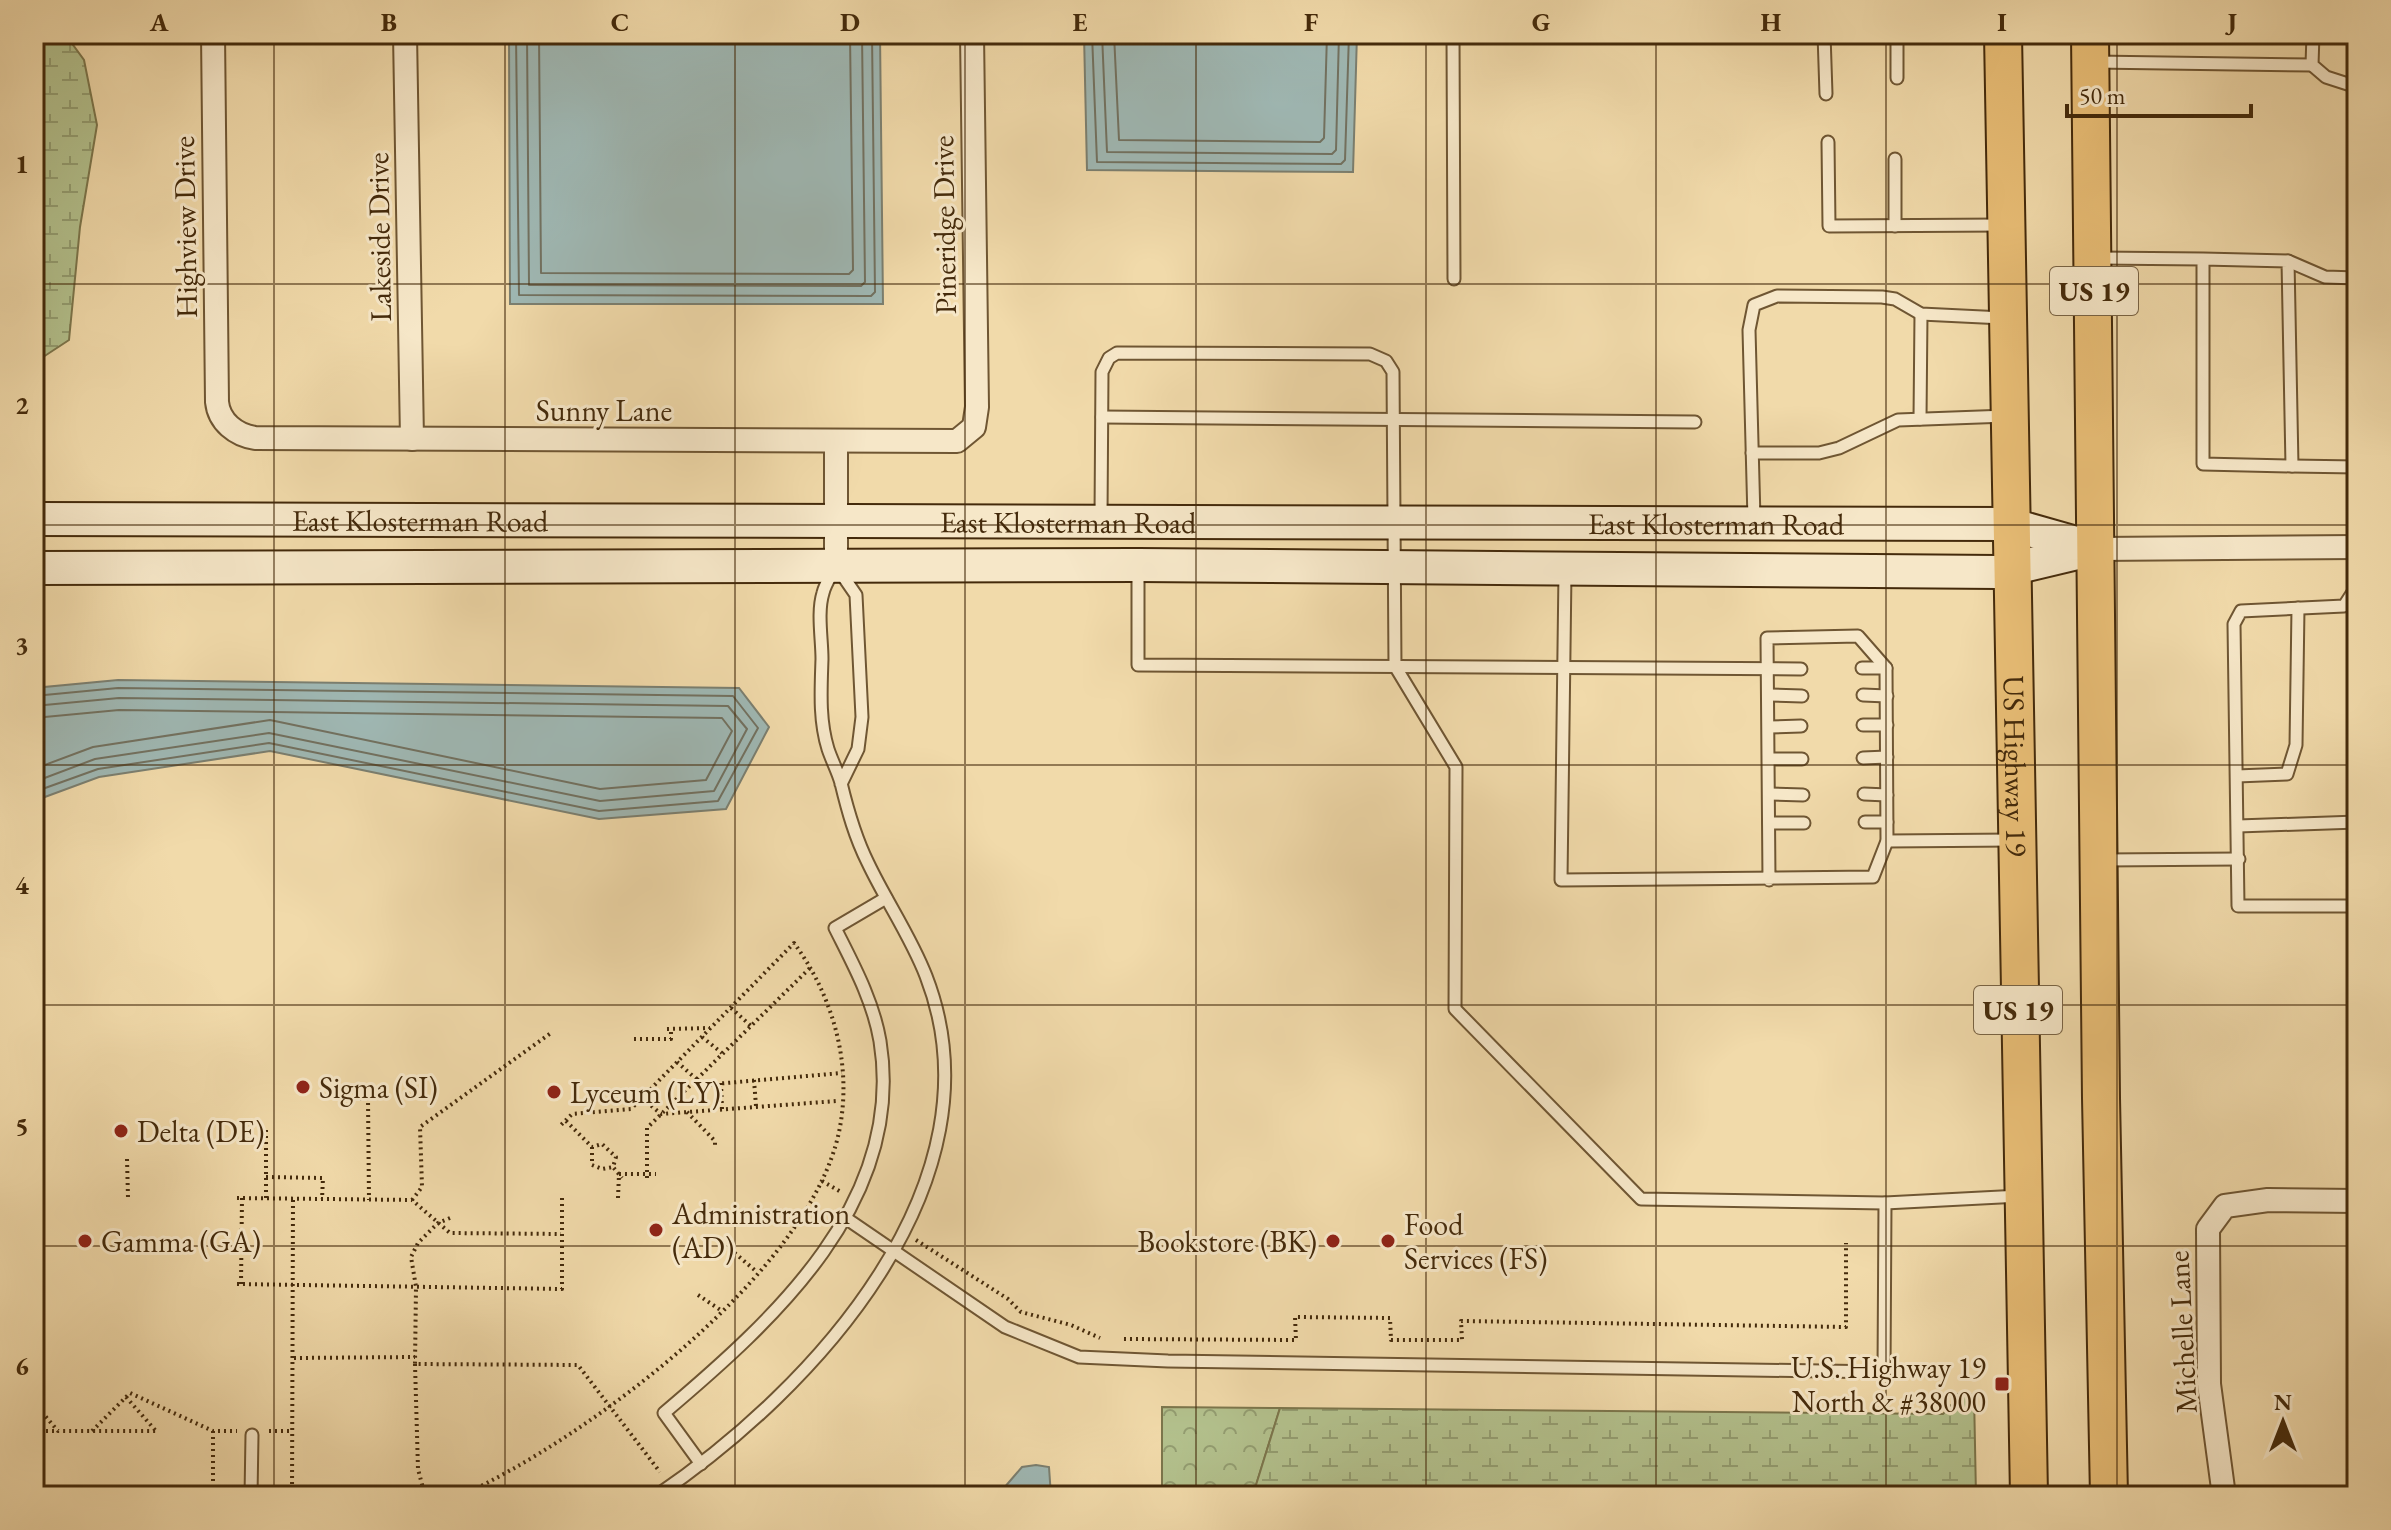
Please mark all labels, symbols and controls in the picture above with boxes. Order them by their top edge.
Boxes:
text: A [149,5,169,39]
text: B [381,5,397,39]
text: C [611,5,629,39]
text: D [840,5,860,39]
text: E [1073,5,1088,39]
text: F [1304,5,1318,39]
text: G [1532,5,1551,39]
text: H [1761,5,1782,39]
text: I [1997,5,2007,39]
text: J [2224,5,2237,39]
scale bar [2067,68,2251,118]
text: 50 m [2079,80,2126,111]
street label: Pineridge Drive [923,135,965,315]
street label: Highview Drive [164,136,206,318]
text: 1 [15,147,29,181]
street label: Lakeside Drive [358,152,400,322]
road number: US 19 [2050,267,2138,315]
text: 2 [15,388,29,422]
street label: Sunny Lane [536,391,672,430]
street label: East Klosterman Road [292,500,549,540]
street label: East Klosterman Road [940,502,1197,541]
street label: East Klosterman Road [1588,503,1845,543]
text: 3 [15,628,29,662]
street label: US Highway 19 [1995,675,2037,857]
text: 4 [15,868,29,902]
road number: US 19 [1974,986,2062,1034]
place label: Sigma (SI) [319,1068,438,1107]
place label: Lyceum (LY) [570,1073,721,1112]
marker: Sigma (SI) [294,1078,312,1096]
marker: Lyceum (LY) [545,1083,563,1101]
text: 5 [15,1109,29,1143]
place label: Delta (DE) [137,1112,264,1151]
marker: Delta (DE) [112,1122,130,1140]
place label: Administration (AD) [671,1194,851,1267]
place label: Food Services (FS) [1404,1205,1547,1278]
marker: Administration (AD) [647,1221,665,1239]
place label: Gamma (GA) [101,1222,261,1261]
place label: Bookstore (BK) [1137,1222,1317,1261]
marker: Gamma (GA) [76,1232,94,1250]
marker: Bookstore (BK) [1324,1232,1342,1250]
marker: Food Services (FS) [1379,1232,1397,1250]
street label: Michelle Lane [2158,1250,2206,1414]
place label: U.S. Highway 19 North & #38000 [1791,1348,1986,1421]
text: 6 [15,1349,29,1383]
marker: U.S. Highway 19 North & #38000 [1993,1375,2011,1393]
north arrow [2243,1382,2323,1462]
text: N [2274,1388,2292,1417]

